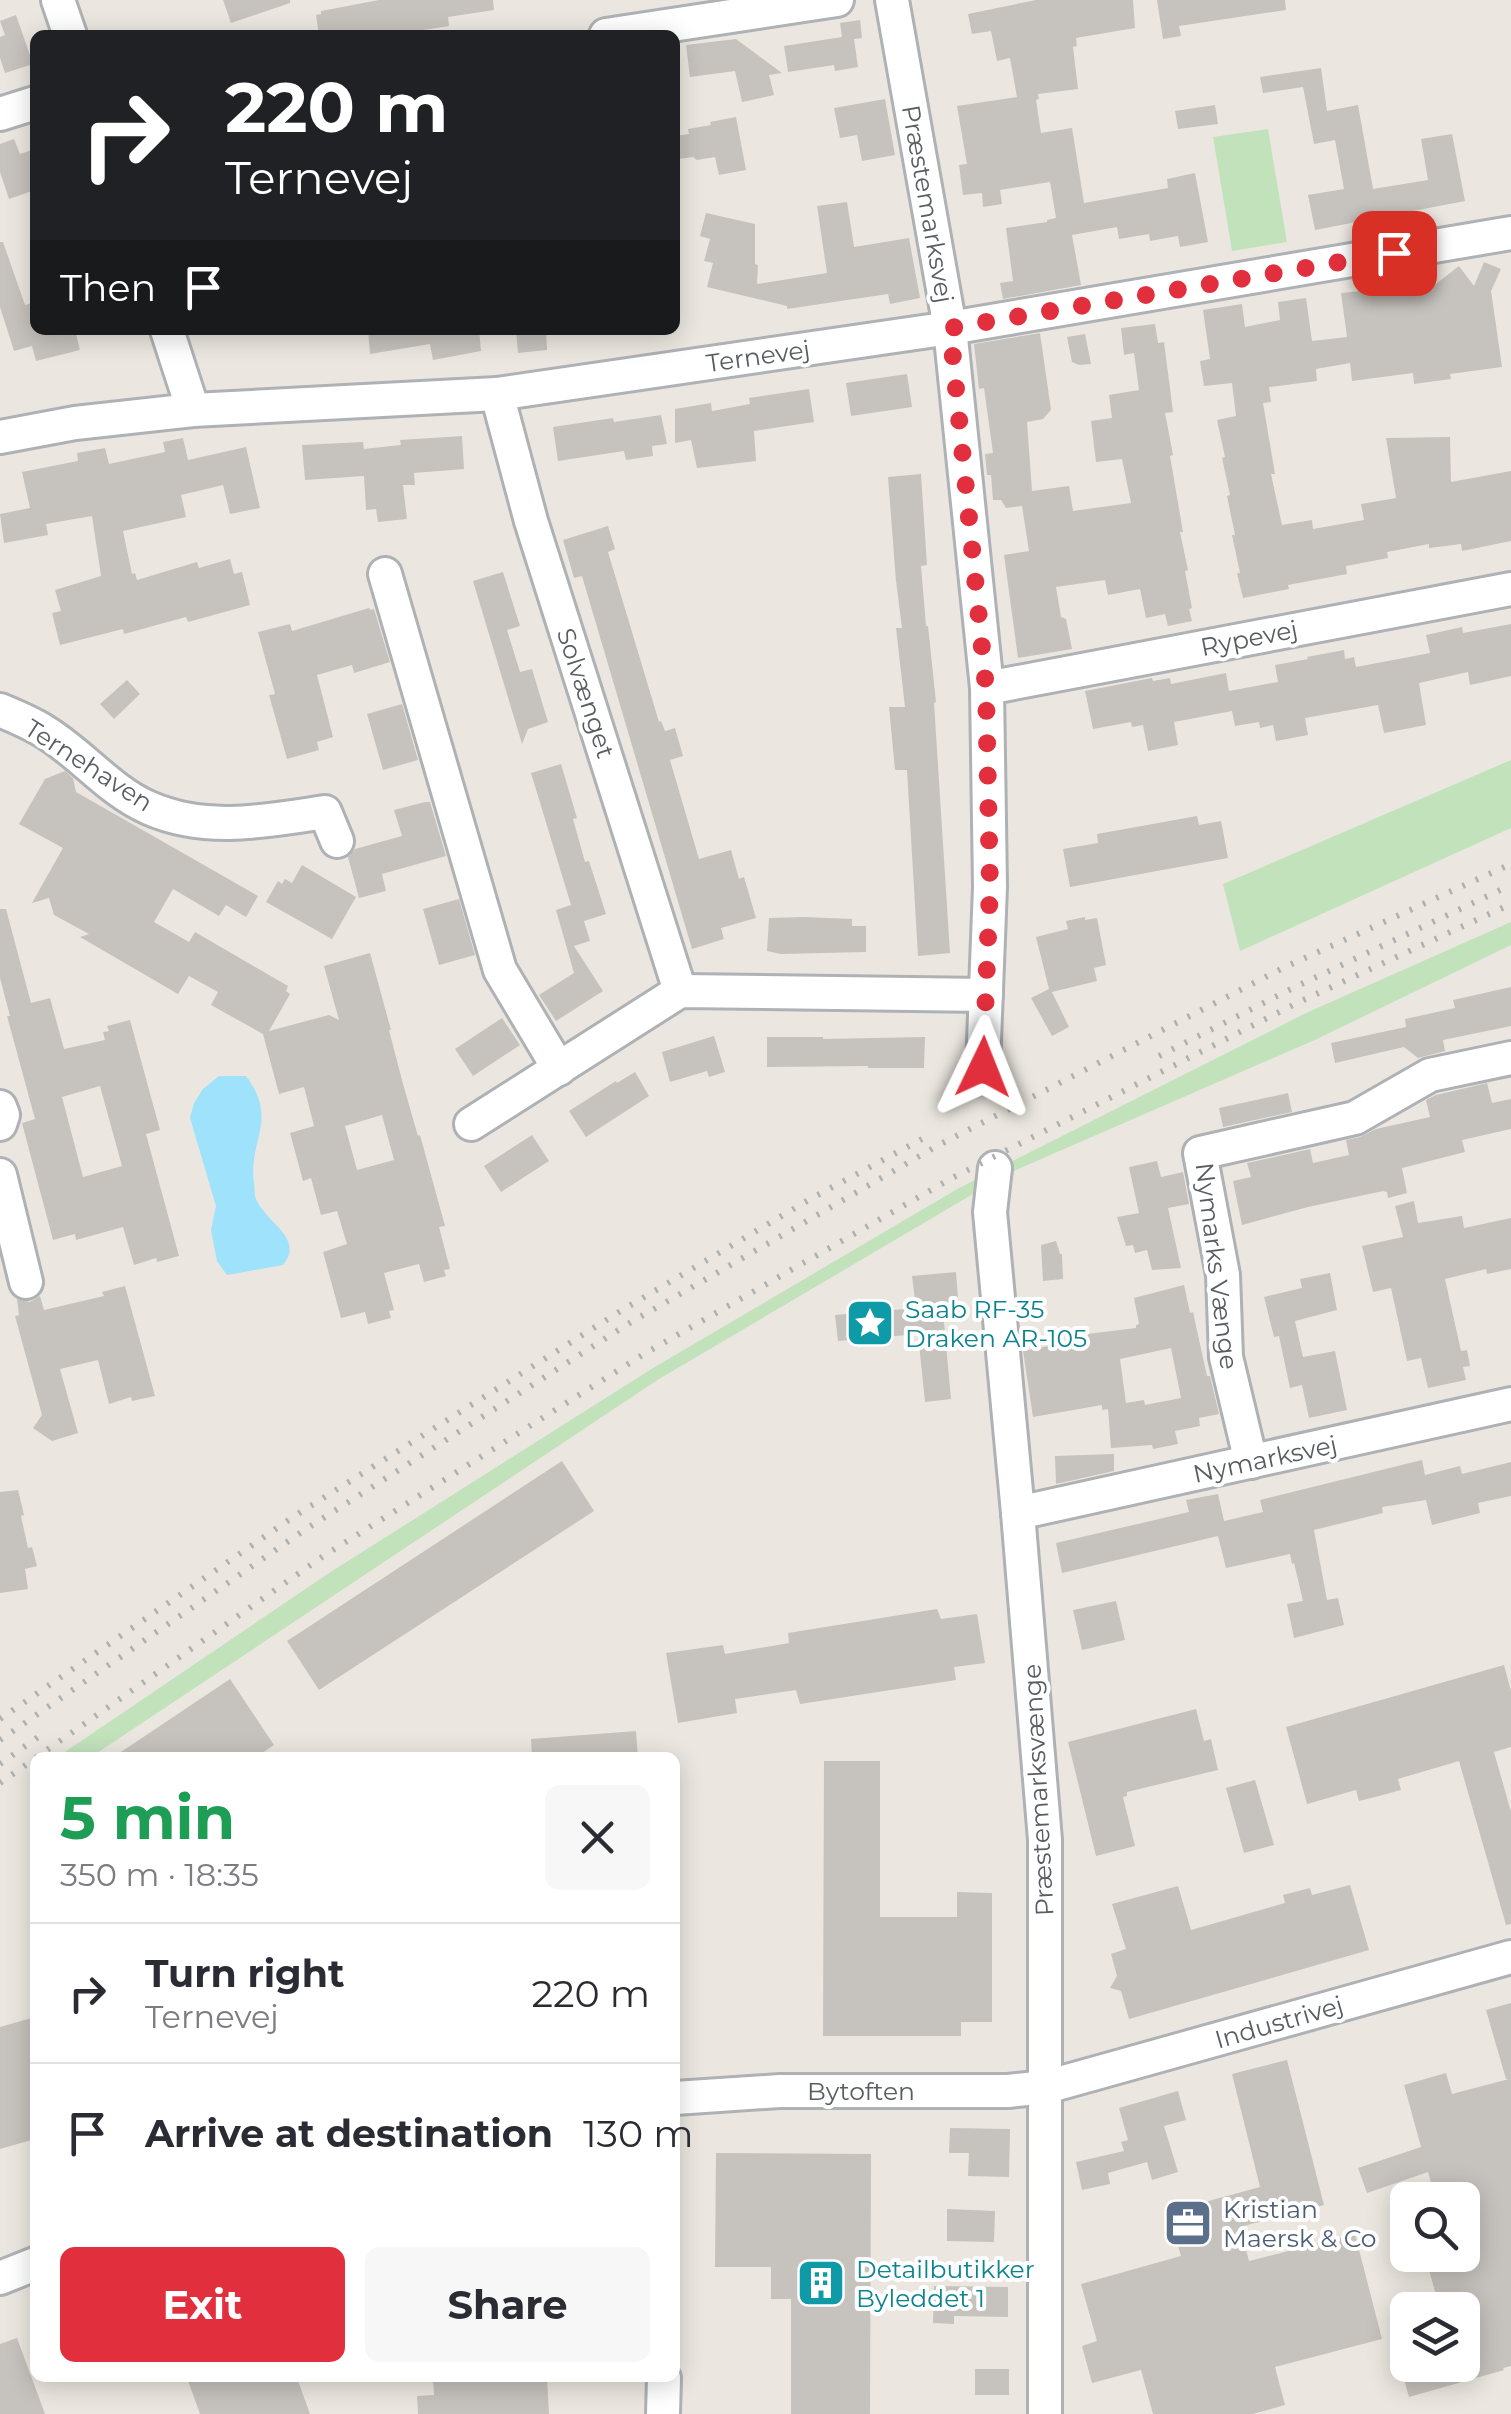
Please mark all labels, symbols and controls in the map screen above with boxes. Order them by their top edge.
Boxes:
text: 220 m [225,64,448,150]
icon: right [60,70,190,200]
street label: Præstemarksvej [896,103,960,305]
text: Ternevej [225,150,413,205]
pin [1352,211,1437,296]
icon: arrive [1367,226,1422,281]
icon: arrive [176,260,231,315]
text: Then [60,264,156,311]
street label: Ternevej [704,334,812,378]
street label: Rypevej [1198,614,1300,662]
street label: Solvænget [551,624,621,762]
street label: Ternehaven [19,713,159,817]
position arrow [931,1015,1035,1119]
street label: Nymarks Vænge [1189,1161,1245,1371]
place label: Saab RF-35 Draken AR-105 [905,1294,1087,1353]
place icon: Saab RF-35 Draken AR-105 [844,1297,896,1349]
street label: Nymarksvej [1190,1429,1340,1489]
street label: Præstemarksvænge [1016,1663,1060,1917]
text: 5 min [60,1781,235,1854]
button: close [545,1785,650,1890]
text: 350 m · 18:35 [60,1855,259,1894]
text: Turn right [145,1950,344,1997]
icon: right [60,1966,115,2021]
text: 220 m [531,1970,650,2017]
street label: Industrivej [1211,1989,1347,2055]
text: Ternevej [145,1997,279,2036]
street label: Bytoften [807,2076,915,2106]
icon: arrive [60,2106,115,2161]
text: Arrive at destination [145,2110,553,2157]
text: 130 m [583,2110,693,2157]
map controls [1390,2182,1480,2382]
button: search [1390,2182,1480,2272]
place label: Kristian Maersk & Co [1223,2194,1377,2253]
office icon: Kristian Maersk & Co [1162,2197,1214,2249]
button: Exit [60,2247,345,2362]
button: Share [365,2247,650,2362]
place label: Detailbutikker Byleddet 1 [856,2254,1035,2313]
building icon: Detailbutikker Byleddet 1 [795,2257,847,2309]
button: layers [1390,2292,1480,2382]

